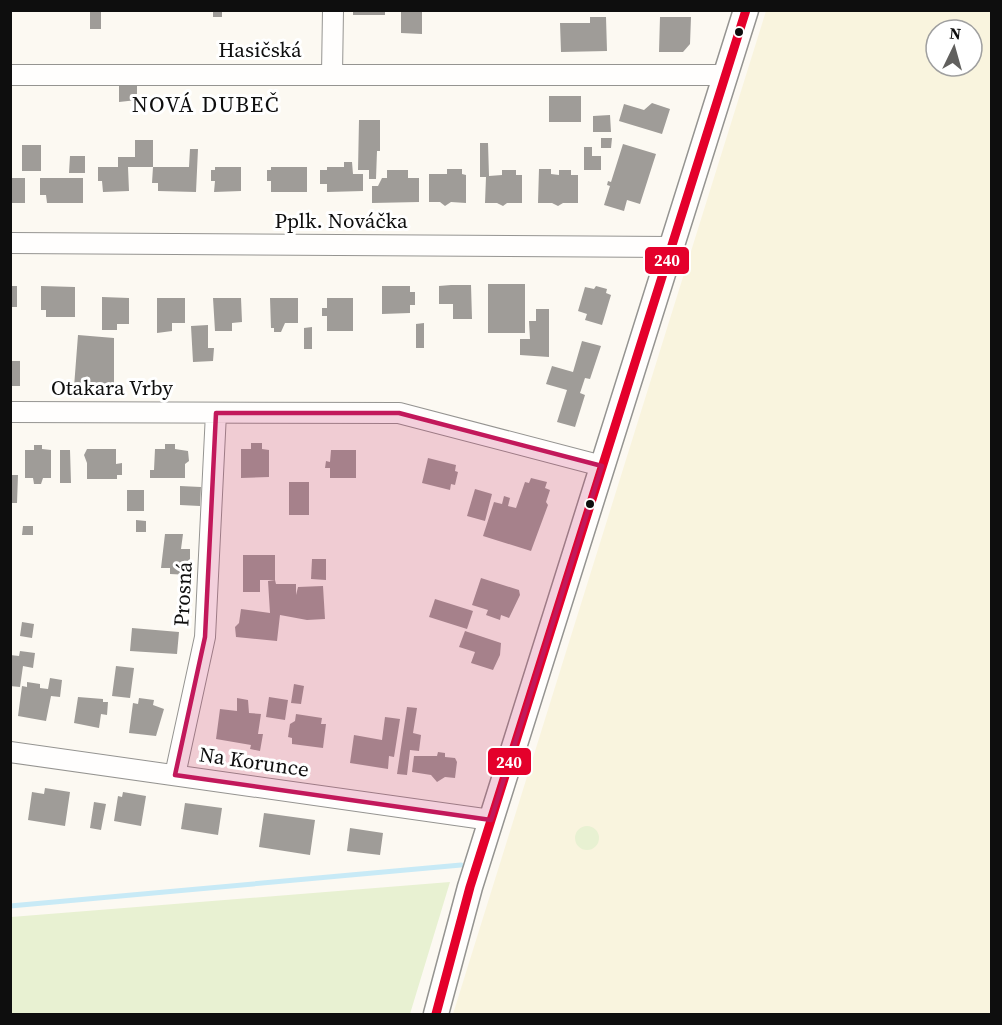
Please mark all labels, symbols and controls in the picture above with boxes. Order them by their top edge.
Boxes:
north arrow [924,18,984,78]
text: N [949,22,962,45]
unlabelled marker [733,26,745,38]
street label: Hasičská [218,35,302,64]
district label: NOVÁ DUBEČ [132,89,280,119]
street label: Pplk. Nováčka [274,206,408,235]
line badge: 240 [644,246,690,275]
text: 240 [654,249,680,271]
street label: Otakara Vrby [51,373,173,402]
unlabelled marker [584,498,596,510]
street label: Prosná [166,561,199,627]
street label: Na Korunce [197,739,311,784]
line badge: 240 [487,747,532,776]
text: 240 [496,751,522,773]

